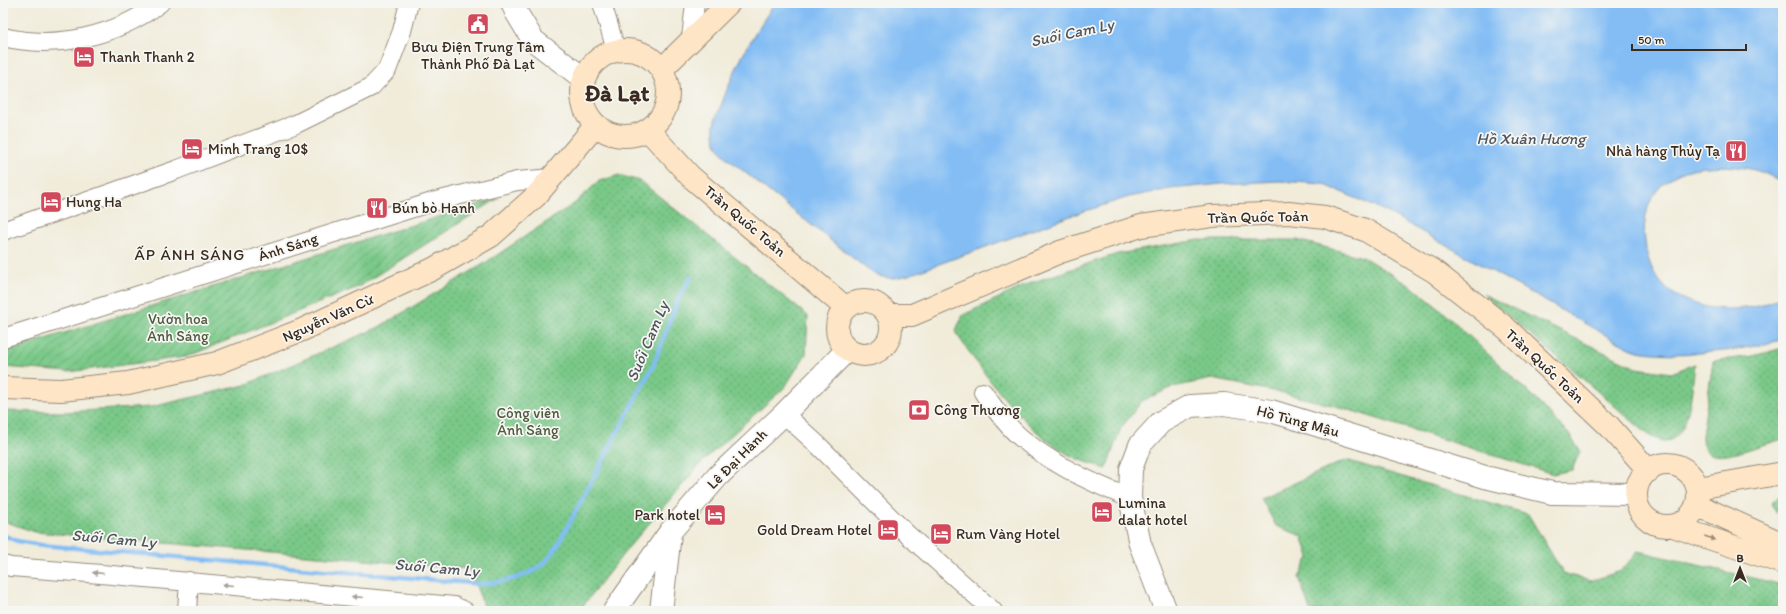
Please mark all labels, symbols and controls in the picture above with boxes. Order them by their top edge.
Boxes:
public building icon: Bưu Điện Trung Tâm Thành Phố Đà Lạt [465,11,491,37]
water label: Suối Cam Ly [1029,14,1117,51]
scale bar [1632,26,1746,52]
text: 50 m [1638,33,1664,47]
place label: Bưu Điện Trung Tâm Thành Phố Đà Lạt [411,38,545,73]
hotel icon: Thanh Thanh 2 [71,44,97,70]
place label: Thanh Thanh 2 [100,48,195,66]
district label: Đà Lạt [584,79,650,107]
water label: Hồ Xuân Hương [1477,129,1587,148]
hotel icon: Minh Trang 10$ [179,136,205,162]
restaurant icon: Nhà hàng Thủy Tạ [1723,138,1749,164]
place label: Minh Trang 10$ [208,140,308,158]
place label: Nhà hàng Thủy Tạ [1606,142,1720,160]
street label: Trần Quốc Toản [700,182,790,261]
hotel icon: Hung Ha [38,189,64,215]
place label: Hung Ha [66,193,123,211]
restaurant icon: Bún bò Hạnh [364,195,390,221]
place label: Bún bò Hạnh [392,199,475,217]
street label: Trần Quốc Toản [1207,207,1309,227]
street label: Ánh Sáng [256,229,320,265]
district label: ẤP ÁNH SÁNG [135,245,245,264]
street label: Nguyễn Văn Cừ [280,290,377,346]
water label: Suối Cam Ly [622,297,673,384]
park label: Vườn hoa Ánh Sáng [147,310,209,345]
street label: Trần Quốc Toản [1502,325,1588,407]
bank icon: Công Thương [906,397,932,423]
place label: Công Thương [934,401,1020,419]
street label: Hồ Tùng Mậu [1255,401,1341,441]
park label: Công viên Ánh Sáng [496,404,560,439]
street label: Lê Đại Hành [703,425,771,493]
place label: Lumina dalat hotel [1118,494,1188,529]
hotel icon: Lumina dalat hotel [1089,499,1115,525]
hotel icon: Park hotel [702,502,728,528]
place label: Park hotel [634,506,701,524]
hotel icon: Gold Dream Hotel [875,517,901,543]
place label: Gold Dream Hotel [757,521,873,539]
hotel icon: Rum Vàng Hotel [928,521,954,547]
water label: Suối Cam Ly [71,525,158,552]
place label: Rum Vàng Hotel [956,525,1061,543]
one-way arrow [1704,536,1716,542]
north arrow [1720,548,1760,588]
text: B [1736,552,1744,565]
water label: Suối Cam Ly [394,554,481,581]
one-way arrow [92,570,104,577]
one-way arrow [222,582,234,588]
one-way arrow [351,594,363,601]

